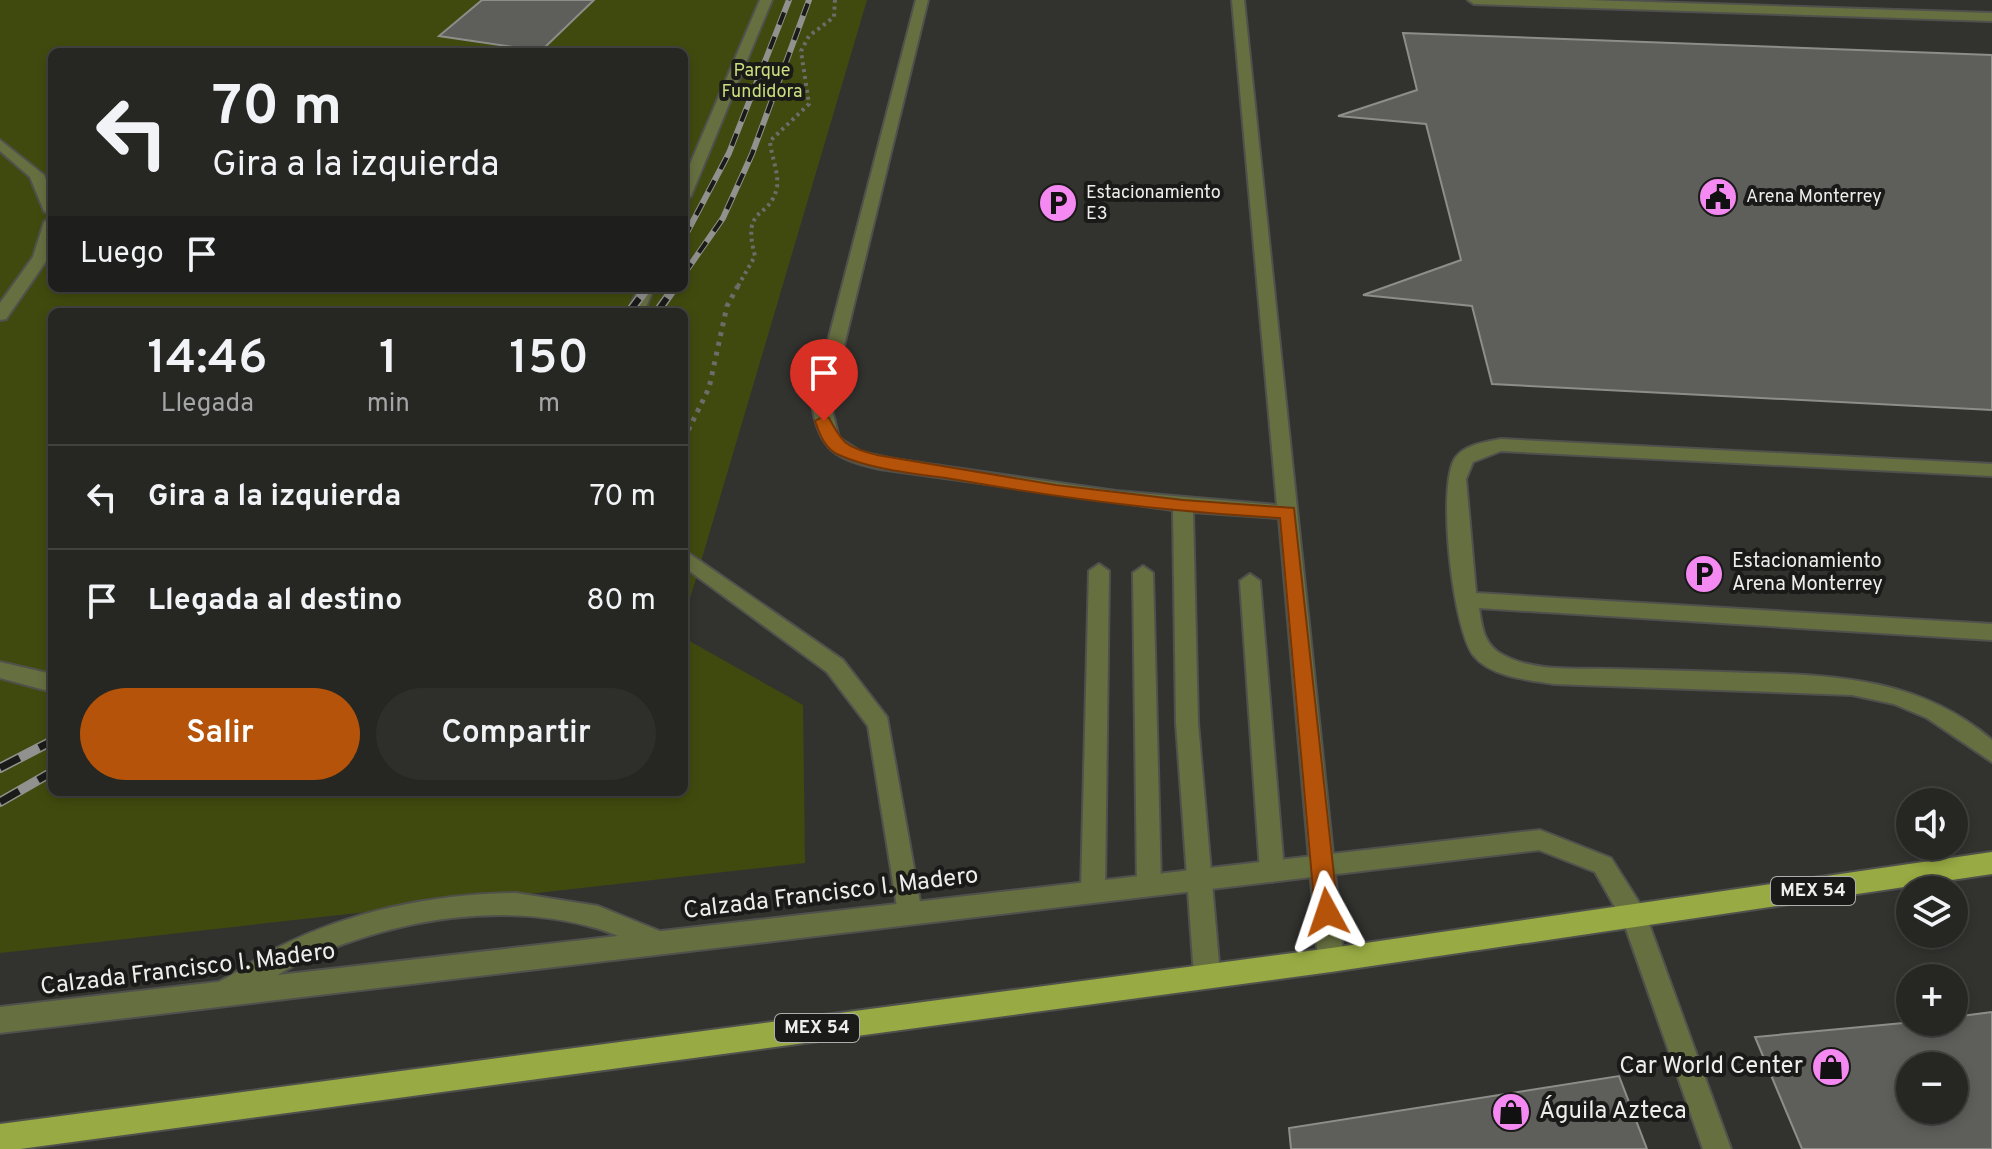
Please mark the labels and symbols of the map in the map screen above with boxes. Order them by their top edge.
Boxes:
park label: Parque Fundidora [721,60,803,104]
public building icon: Arena Monterrey [1697,176,1739,218]
parking icon: Estacionamiento E3 [1037,182,1079,224]
place label: Estacionamiento E3 [1086,182,1221,226]
place label: Arena Monterrey [1746,186,1882,209]
pin [790,339,858,421]
place label: Estacionamiento Arena Monterrey [1732,549,1883,598]
parking icon: Estacionamiento Arena Monterrey [1683,553,1725,595]
street label: Calzada Francisco I. Madero [682,861,980,927]
position arrow [1285,870,1369,954]
road number: MEX 54 [1771,877,1855,905]
street label: Calzada Francisco I. Madero [39,937,337,1003]
road number: MEX 54 [775,1014,859,1042]
shop icon: Car World Center [1810,1046,1852,1088]
place label: Car World Center [1619,1052,1803,1082]
shop icon: Águila Azteca [1490,1091,1532,1133]
place label: Águila Azteca [1539,1095,1687,1127]

